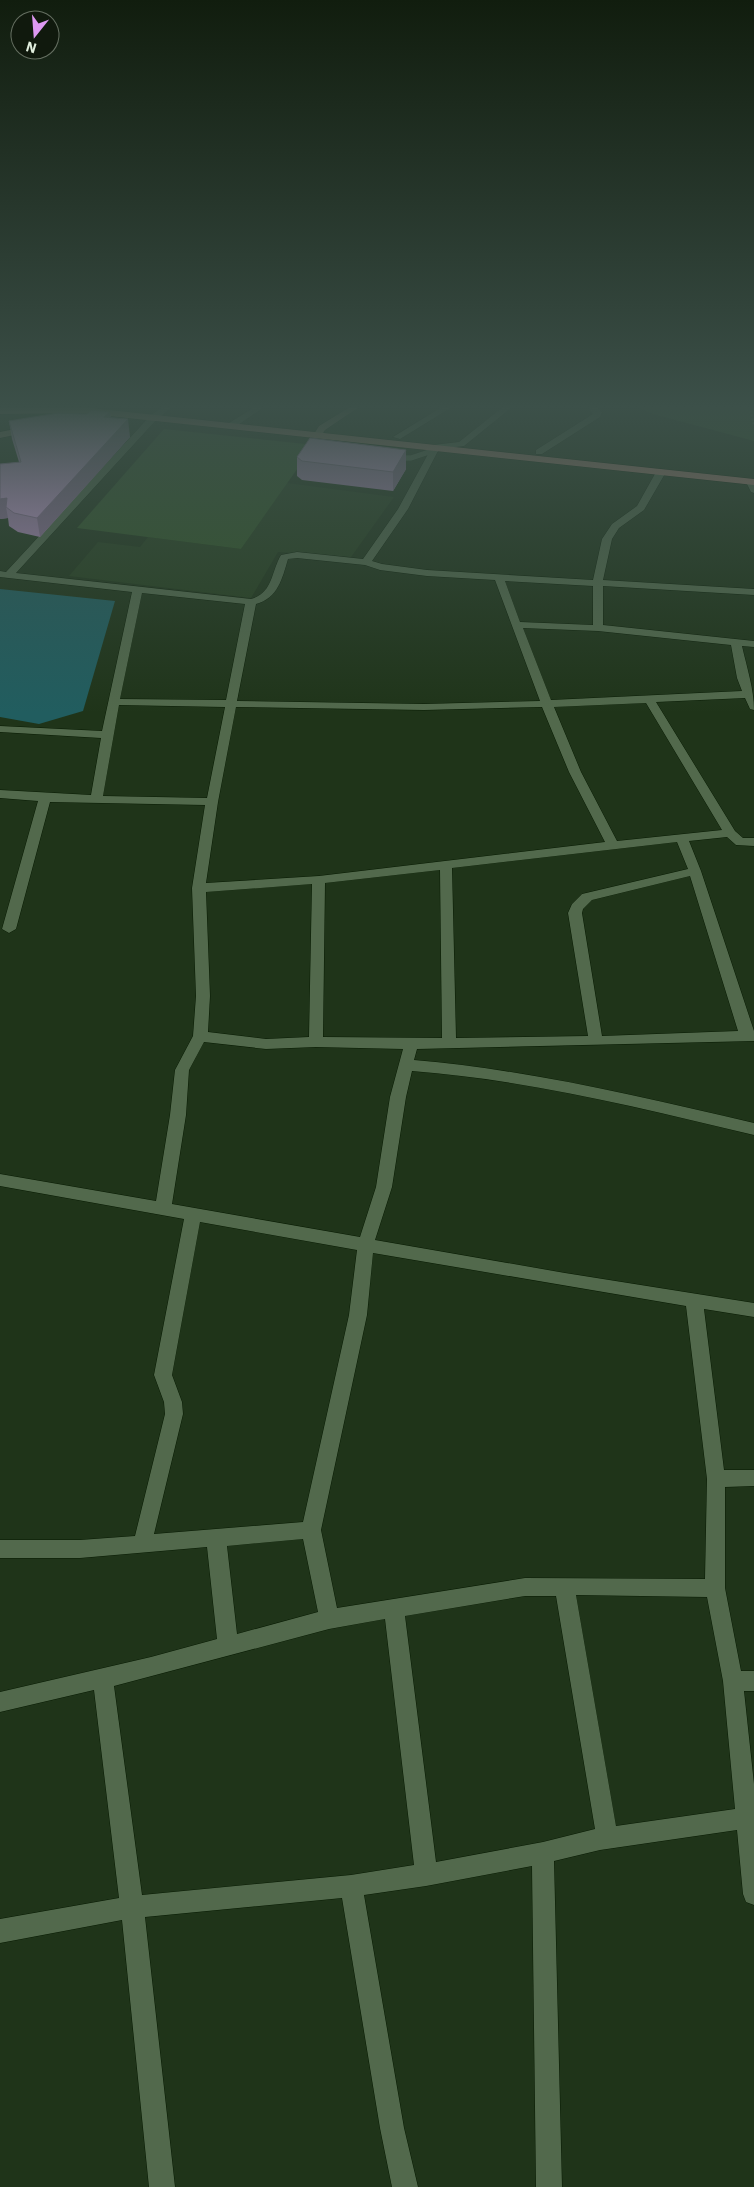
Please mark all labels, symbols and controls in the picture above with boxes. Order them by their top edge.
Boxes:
north arrow [10,10,60,60]
text: N [24,37,39,58]

